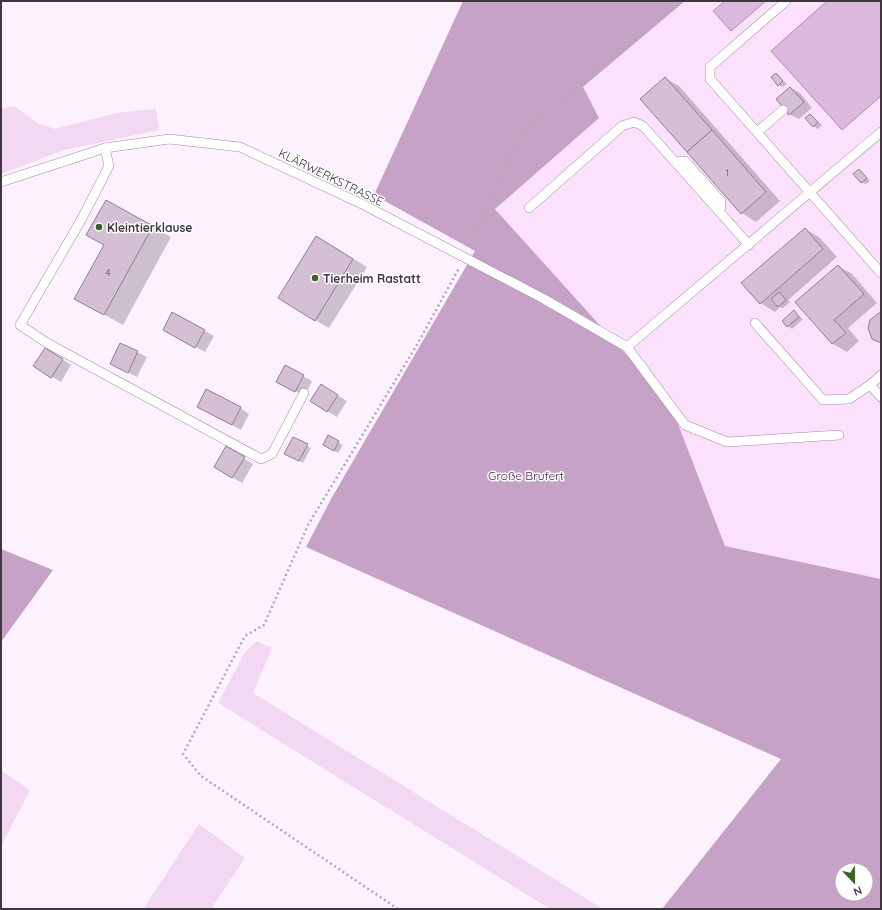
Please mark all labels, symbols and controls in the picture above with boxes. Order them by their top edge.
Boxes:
street label: KLÄRWERKSTRASSE [276,145,386,209]
house number: 1 [725,166,729,179]
place label: Kleintierklause [107,220,192,235]
marker: Kleintierklause [94,222,104,232]
house number: 4 [105,266,111,279]
place label: Tierheim Rastatt [323,271,421,286]
marker: Tierheim Rastatt [310,273,320,283]
park label: Große Brufert [488,468,564,483]
north arrow [834,862,874,902]
text: N [851,883,864,899]

